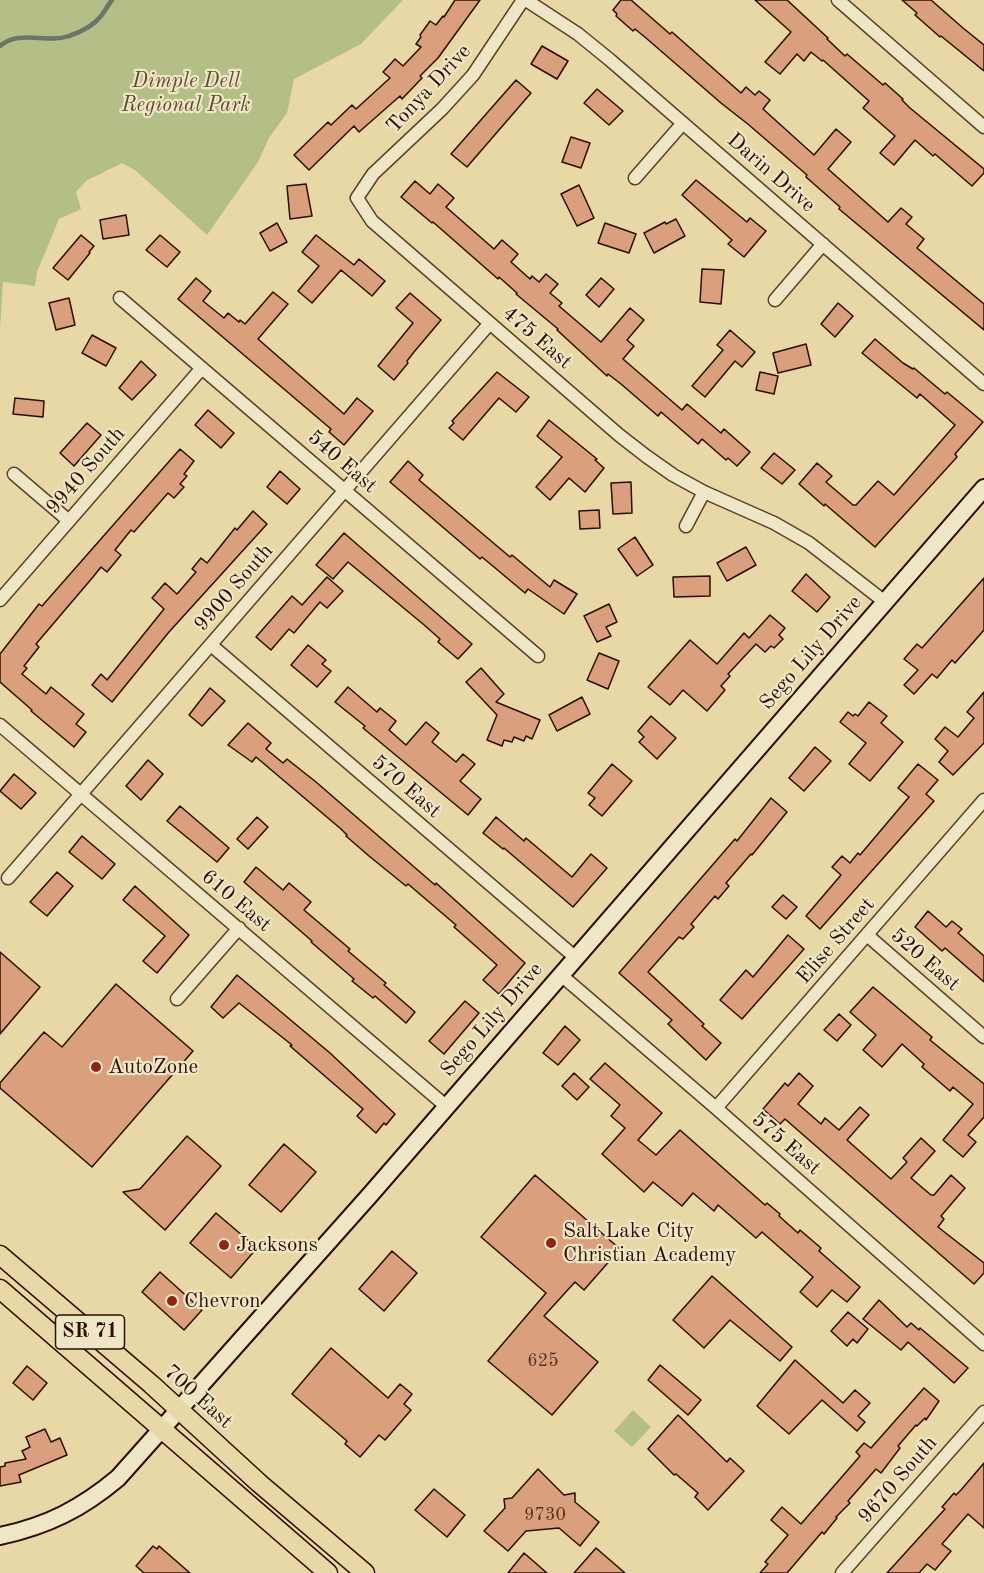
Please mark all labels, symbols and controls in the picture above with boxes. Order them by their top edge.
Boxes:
street label: Tonya Drive [381,39,477,139]
park label: Dimple Dell Regional Park [121,68,251,118]
street label: Darin Drive [722,128,820,218]
street label: 475 East [497,301,577,375]
street label: 9940 South [41,422,131,520]
street label: 540 East [302,425,382,499]
street label: 9900 South [189,539,279,637]
street label: Sego Lily Drive [755,591,867,715]
street label: 570 East [366,750,446,824]
street label: 610 East [196,864,276,938]
street label: Elise Street [792,893,880,989]
street label: 520 East [885,923,965,997]
street label: Sego Lily Drive [436,958,548,1082]
place label: AutoZone [108,1054,198,1080]
marker: AutoZone [89,1060,103,1074]
street label: 575 East [746,1107,826,1181]
place label: Salt Lake City Christian Academy [563,1218,737,1268]
place label: Jacksons [236,1232,318,1258]
marker: Salt Lake City Christian Academy [544,1236,558,1250]
marker: Jacksons [217,1238,231,1252]
place label: Chevron [184,1288,261,1314]
marker: Chevron [165,1294,179,1308]
road number: SR 71 [56,1315,124,1349]
house number: 625 [527,1350,559,1372]
street label: 700 East [158,1360,238,1434]
street label: 9670 South [853,1431,943,1529]
house number: 9730 [524,1504,566,1526]

